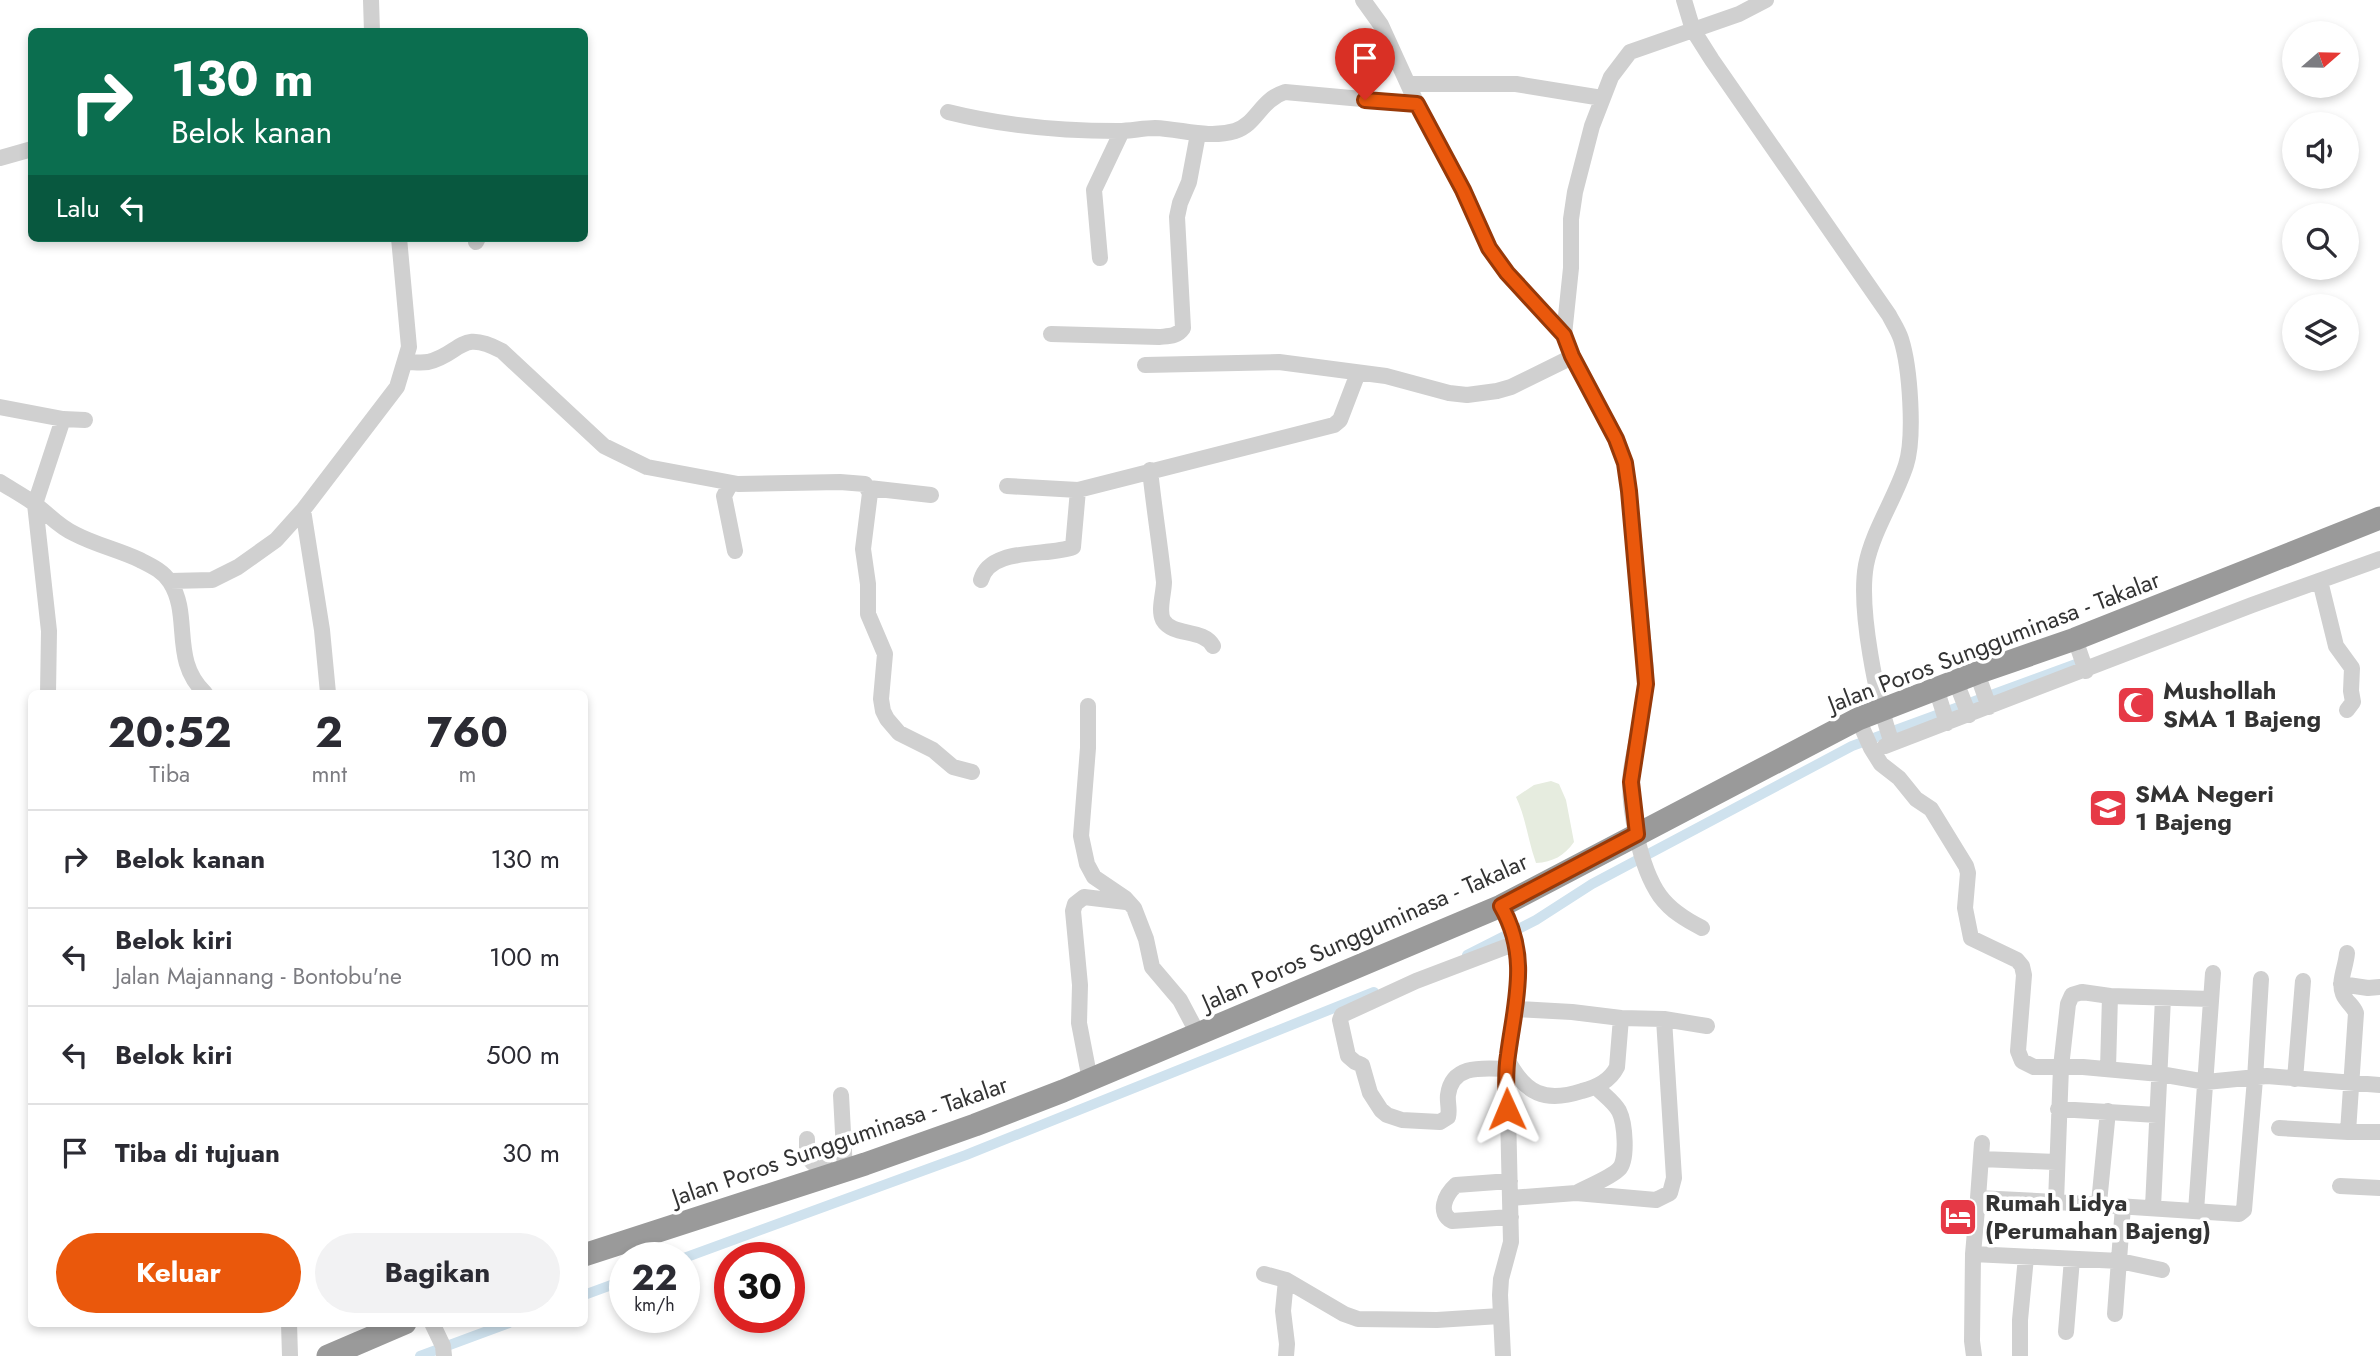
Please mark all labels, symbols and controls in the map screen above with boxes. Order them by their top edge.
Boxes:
north arrow [2282,21,2359,98]
map controls [2282,21,2359,371]
pin [1335,28,1395,100]
icon: arrive [1346,39,1384,77]
text: 130 m [171,44,314,114]
icon: right [56,56,147,147]
text: Belok kanan [171,109,332,155]
button: sound [2282,112,2359,189]
text: Lalu [56,189,100,227]
icon: left [114,189,152,227]
button: search [2282,203,2359,280]
button: layers [2282,294,2359,371]
street label: Jalan Poros Sungguminasa - Takalar [1820,562,2166,722]
place label: Mushollah SMA 1 Bajeng [2163,673,2321,736]
mosque icon: Mushollah SMA 1 Bajeng [2115,684,2157,726]
text: 20:52 [108,702,231,763]
text: 2 [315,702,343,763]
text: 760 [427,702,508,763]
text: Tiba [149,757,190,791]
text: mnt [311,757,347,791]
text: m [458,757,476,791]
place label: SMA Negeri 1 Bajeng [2135,776,2274,839]
school or university icon: SMA Negeri 1 Bajeng [2087,787,2129,829]
icon: right [56,840,94,878]
text: Belok kanan [115,840,265,878]
text: 130 m [490,840,560,878]
street label: Jalan Poros Sungguminasa - Takalar [1194,843,1534,1021]
text: Belok kiri [115,921,232,959]
icon: left [56,938,94,976]
text: 100 m [489,938,560,976]
text: Jalan Majannang - Bontobu'ne [115,959,402,993]
icon: left [56,1036,94,1074]
text: Belok kiri [115,1036,232,1074]
text: 500 m [486,1036,560,1074]
street label: Jalan Poros Sungguminasa - Takalar [664,1066,1013,1216]
position arrow [1470,1072,1544,1146]
icon: arrive [56,1134,94,1172]
text: Tiba di tujuan [115,1134,280,1172]
text: 30 m [502,1134,560,1172]
place label: Rumah Lidya (Perumahan Bajeng) [1985,1185,2211,1248]
hotel icon: Rumah Lidya (Perumahan Bajeng) [1937,1196,1979,1238]
button: Keluar [56,1233,301,1313]
button: Bagikan [315,1233,560,1313]
speed limit sign: 30 [714,1242,805,1333]
text: 22 [632,1253,677,1303]
text: km/h [634,1292,675,1318]

